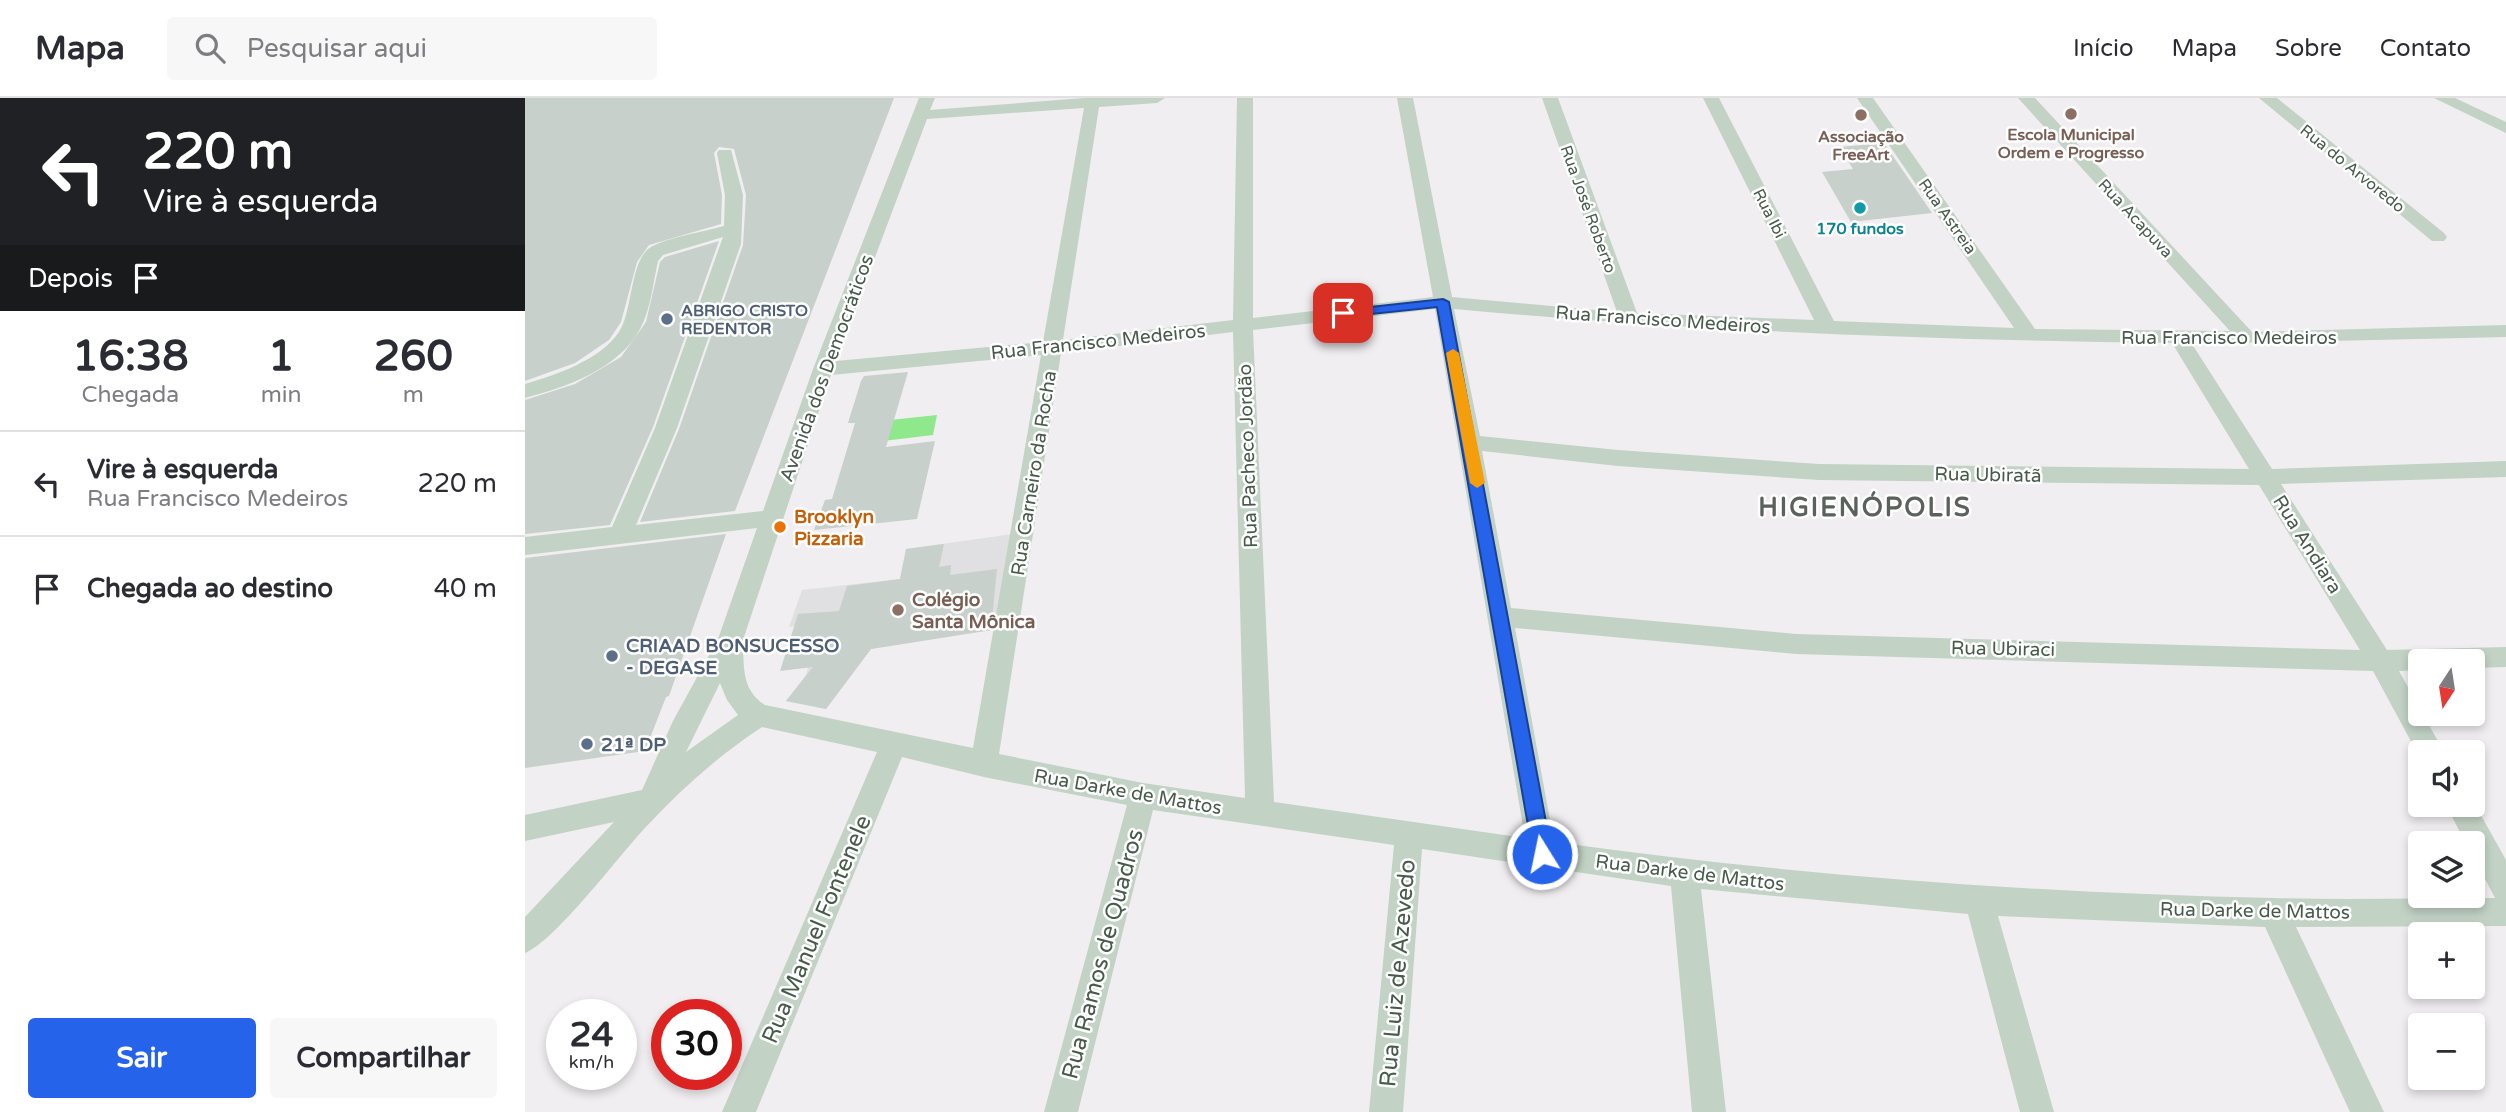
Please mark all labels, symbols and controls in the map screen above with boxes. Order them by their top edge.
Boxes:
search box [167,17,657,80]
text: Mapa [35,29,125,68]
icon: search [191,29,229,67]
text: Pesquisar aqui [247,33,427,64]
text: Início [2073,34,2134,63]
text: Mapa [2172,34,2237,63]
text: Sobre [2275,34,2342,63]
text: Contato [2380,34,2471,63]
marker: Escola Municipal Ordem e Progresso [2063,106,2079,122]
marker: Associação FreeArt [1853,107,1869,123]
street label: Rua do Arvoredo [2296,120,2409,217]
text: 220 m [143,123,293,182]
place label: Escola Municipal Ordem e Progresso [1998,125,2144,163]
icon: left [28,126,119,217]
place label: Associação FreeArt [1818,127,1904,165]
street label: Rua José Roberto [1556,143,1620,276]
street label: Rua Astreia [1914,175,1981,258]
street label: Rua Acapuva [2094,175,2177,262]
text: Vire à esquerda [143,183,379,221]
street label: Rua Ibi [1748,185,1790,242]
marker: 170 fundos [1852,200,1868,216]
place label: 170 fundos [1816,219,1904,239]
street label: Avenida dos Democráticos [776,252,878,485]
icon: arrive [127,259,165,297]
text: Depois [28,263,113,294]
pin [1313,283,1373,343]
icon: arrive [1324,294,1362,332]
place label: ABRIGO CRISTO REDENTOR [681,301,808,339]
street label: Rua Francisco Medeiros [1555,301,1771,338]
marker: ABRIGO CRISTO REDENTOR [659,311,675,327]
street label: Rua Francisco Medeiros [990,320,1207,364]
street label: Rua Francisco Medeiros [2121,327,2337,349]
text: 16:38 [72,331,189,382]
text: 1 [268,331,294,382]
text: 260 [374,331,453,382]
street label: Rua Pacheco Jordão [1234,363,1262,548]
street label: Rua Carneiro da Rocha [1007,369,1061,577]
text: Chegada [81,381,179,409]
text: min [261,381,302,409]
text: m [403,381,424,409]
text: Vire à esquerda [87,454,278,485]
street label: Rua Ubiratã [1934,463,2042,487]
icon: left [28,465,66,503]
text: 220 m [417,468,497,499]
text: Rua Francisco Medeiros [87,485,348,513]
district label: HIGIENÓPOLIS [1758,491,1972,523]
street label: Rua Andiara [2268,491,2346,598]
place label: Brooklyn Pizzaria [794,506,874,550]
marker: Brooklyn Pizzaria [772,519,788,535]
icon: arrive [28,570,66,608]
text: Chegada ao destino [87,573,333,604]
text: 40 m [434,573,497,604]
place label: Colégio Santa Mônica [912,589,1035,633]
marker: Colégio Santa Mônica [890,602,906,618]
place label: CRIAAD BONSUCESSO - DEGASE [626,635,839,679]
street label: Rua Ubiraci [1951,637,2055,661]
marker: CRIAAD BONSUCESSO - DEGASE [604,648,620,664]
north arrow [2408,649,2485,726]
map controls [2408,649,2485,1090]
place label: 21ª DP [601,734,666,756]
marker: 21ª DP [579,736,595,752]
button: sound [2408,740,2485,817]
street label: Rua Darke de Mattos [1032,765,1223,819]
street label: Rua Manuel Fontenele [756,811,878,1048]
position arrow [1505,817,1579,891]
street label: Rua Ramos de Quadros [1056,826,1150,1082]
button: layers [2408,831,2485,908]
street label: Rua Darke de Mattos [1594,850,1786,895]
street label: Rua Luiz de Azevedo [1374,858,1422,1088]
street label: Rua Darke de Mattos [2160,898,2350,924]
button: + [2408,922,2485,999]
speed limit sign: 30 [651,999,742,1090]
button: − [2408,1013,2485,1090]
text: 24 [570,1014,613,1056]
button: Sair [28,1018,256,1098]
button: Compartilhar [270,1018,497,1098]
text: km/h [569,1051,614,1073]

